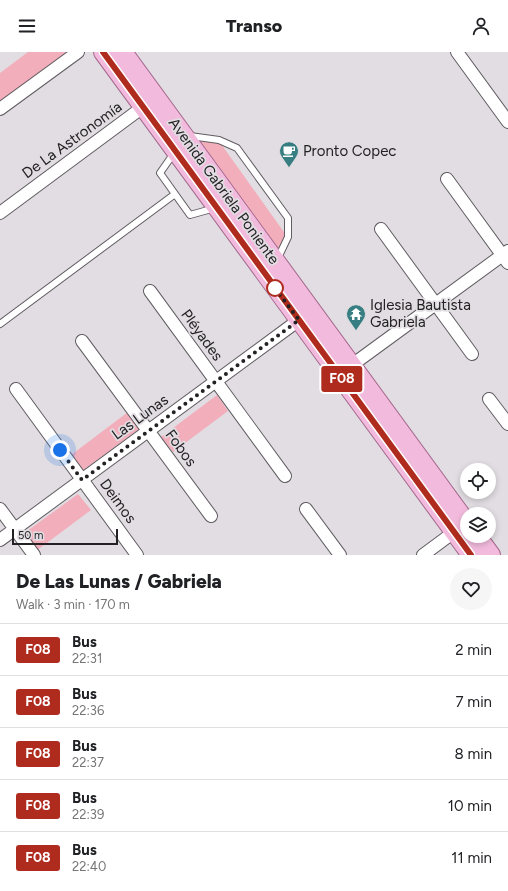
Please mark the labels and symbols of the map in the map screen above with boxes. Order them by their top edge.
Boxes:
street label: De La Astronomía [19,98,125,182]
street label: Avenida Gabriela Poniente [165,114,283,268]
cafe icon: Pronto Copec [278,140,300,168]
place label: Pronto Copec [303,142,397,160]
unlabelled marker [266,279,284,297]
place label: Iglesia Bautista Gabriela [370,296,471,331]
temple icon: Iglesia Bautista Gabriela [345,303,367,331]
street label: Pléyades [177,306,227,364]
line badge: F08 [319,366,365,392]
street label: Las Lunas [108,391,172,443]
street label: Fobos [162,426,200,470]
your location [50,440,70,460]
street label: Deimos [96,475,140,527]
scale bar [12,527,118,546]

